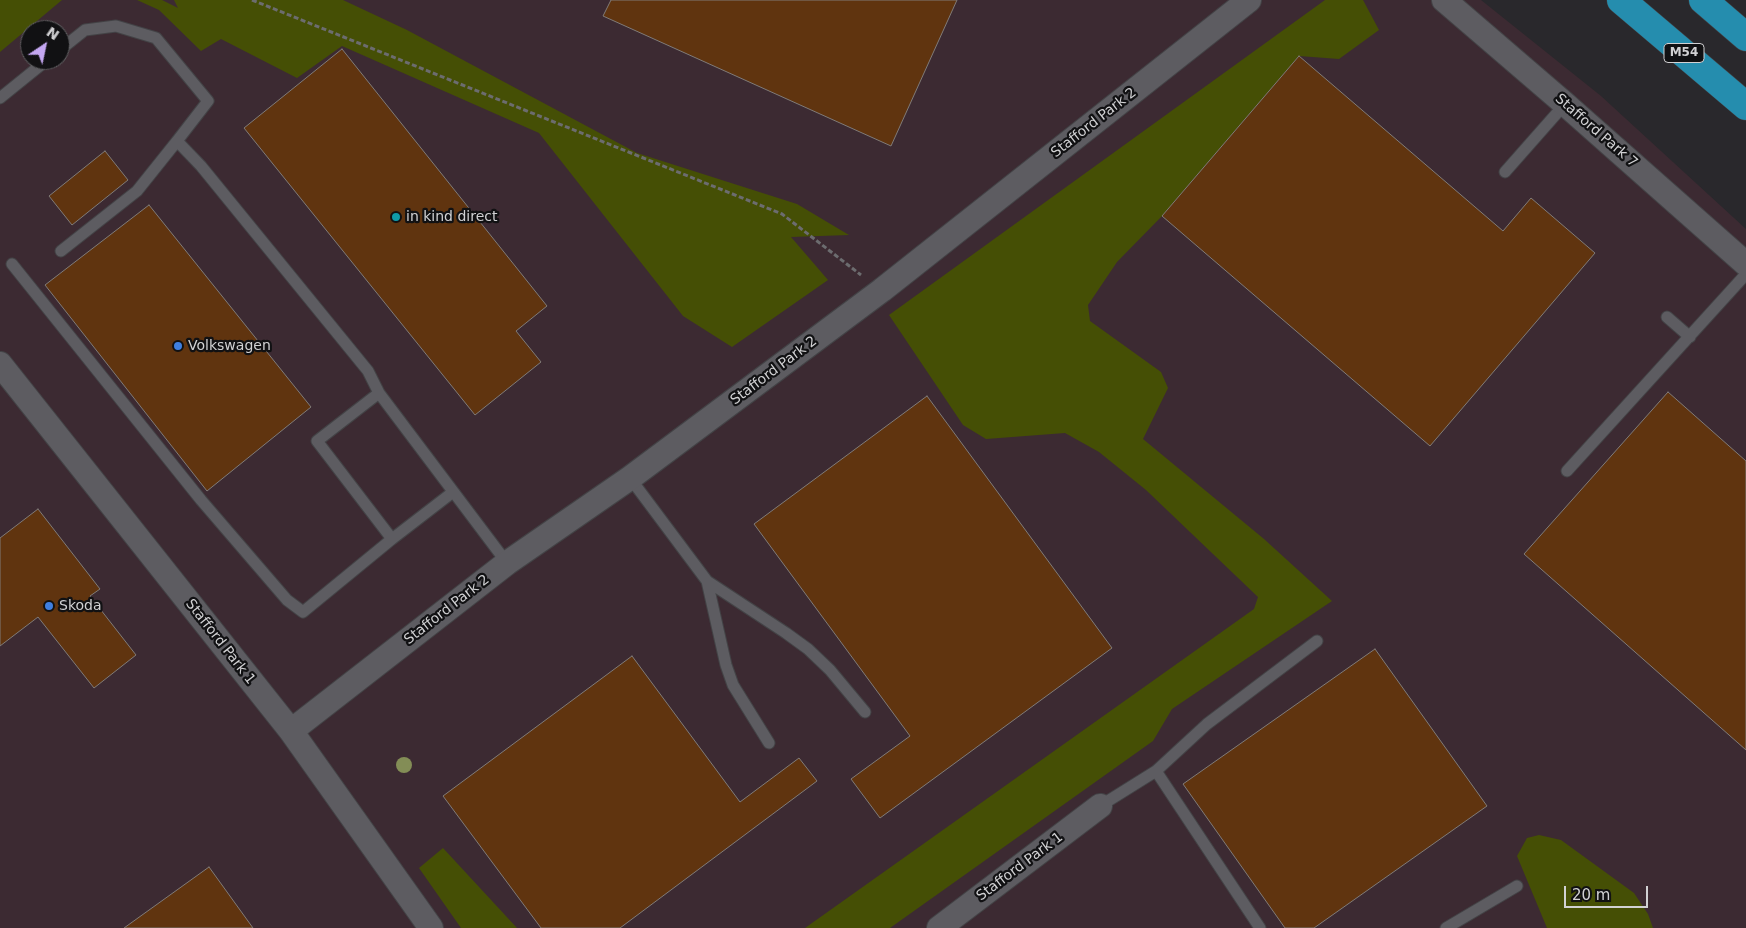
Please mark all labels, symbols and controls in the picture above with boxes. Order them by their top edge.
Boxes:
north arrow [20,20,70,70]
text: N [43,23,62,43]
road number: M54 [1664,44,1704,62]
street label: Stafford Park 2 [1048,84,1140,162]
street label: Stafford Park 7 [1551,91,1641,171]
place label: in kind direct [406,209,497,225]
marker: in kind direct [390,211,402,223]
street label: Stafford Park 2 [728,333,820,409]
place label: Volkswagen [188,338,271,354]
marker: Volkswagen [172,340,184,352]
street label: Stafford Park 2 [401,571,493,649]
street label: Stafford Park 1 [181,596,259,688]
place label: Skoda [59,598,102,614]
marker: Skoda [43,600,55,612]
street label: Stafford Park 1 [974,829,1066,905]
scale bar [1566,876,1650,908]
text: 20 m [1572,886,1610,904]

